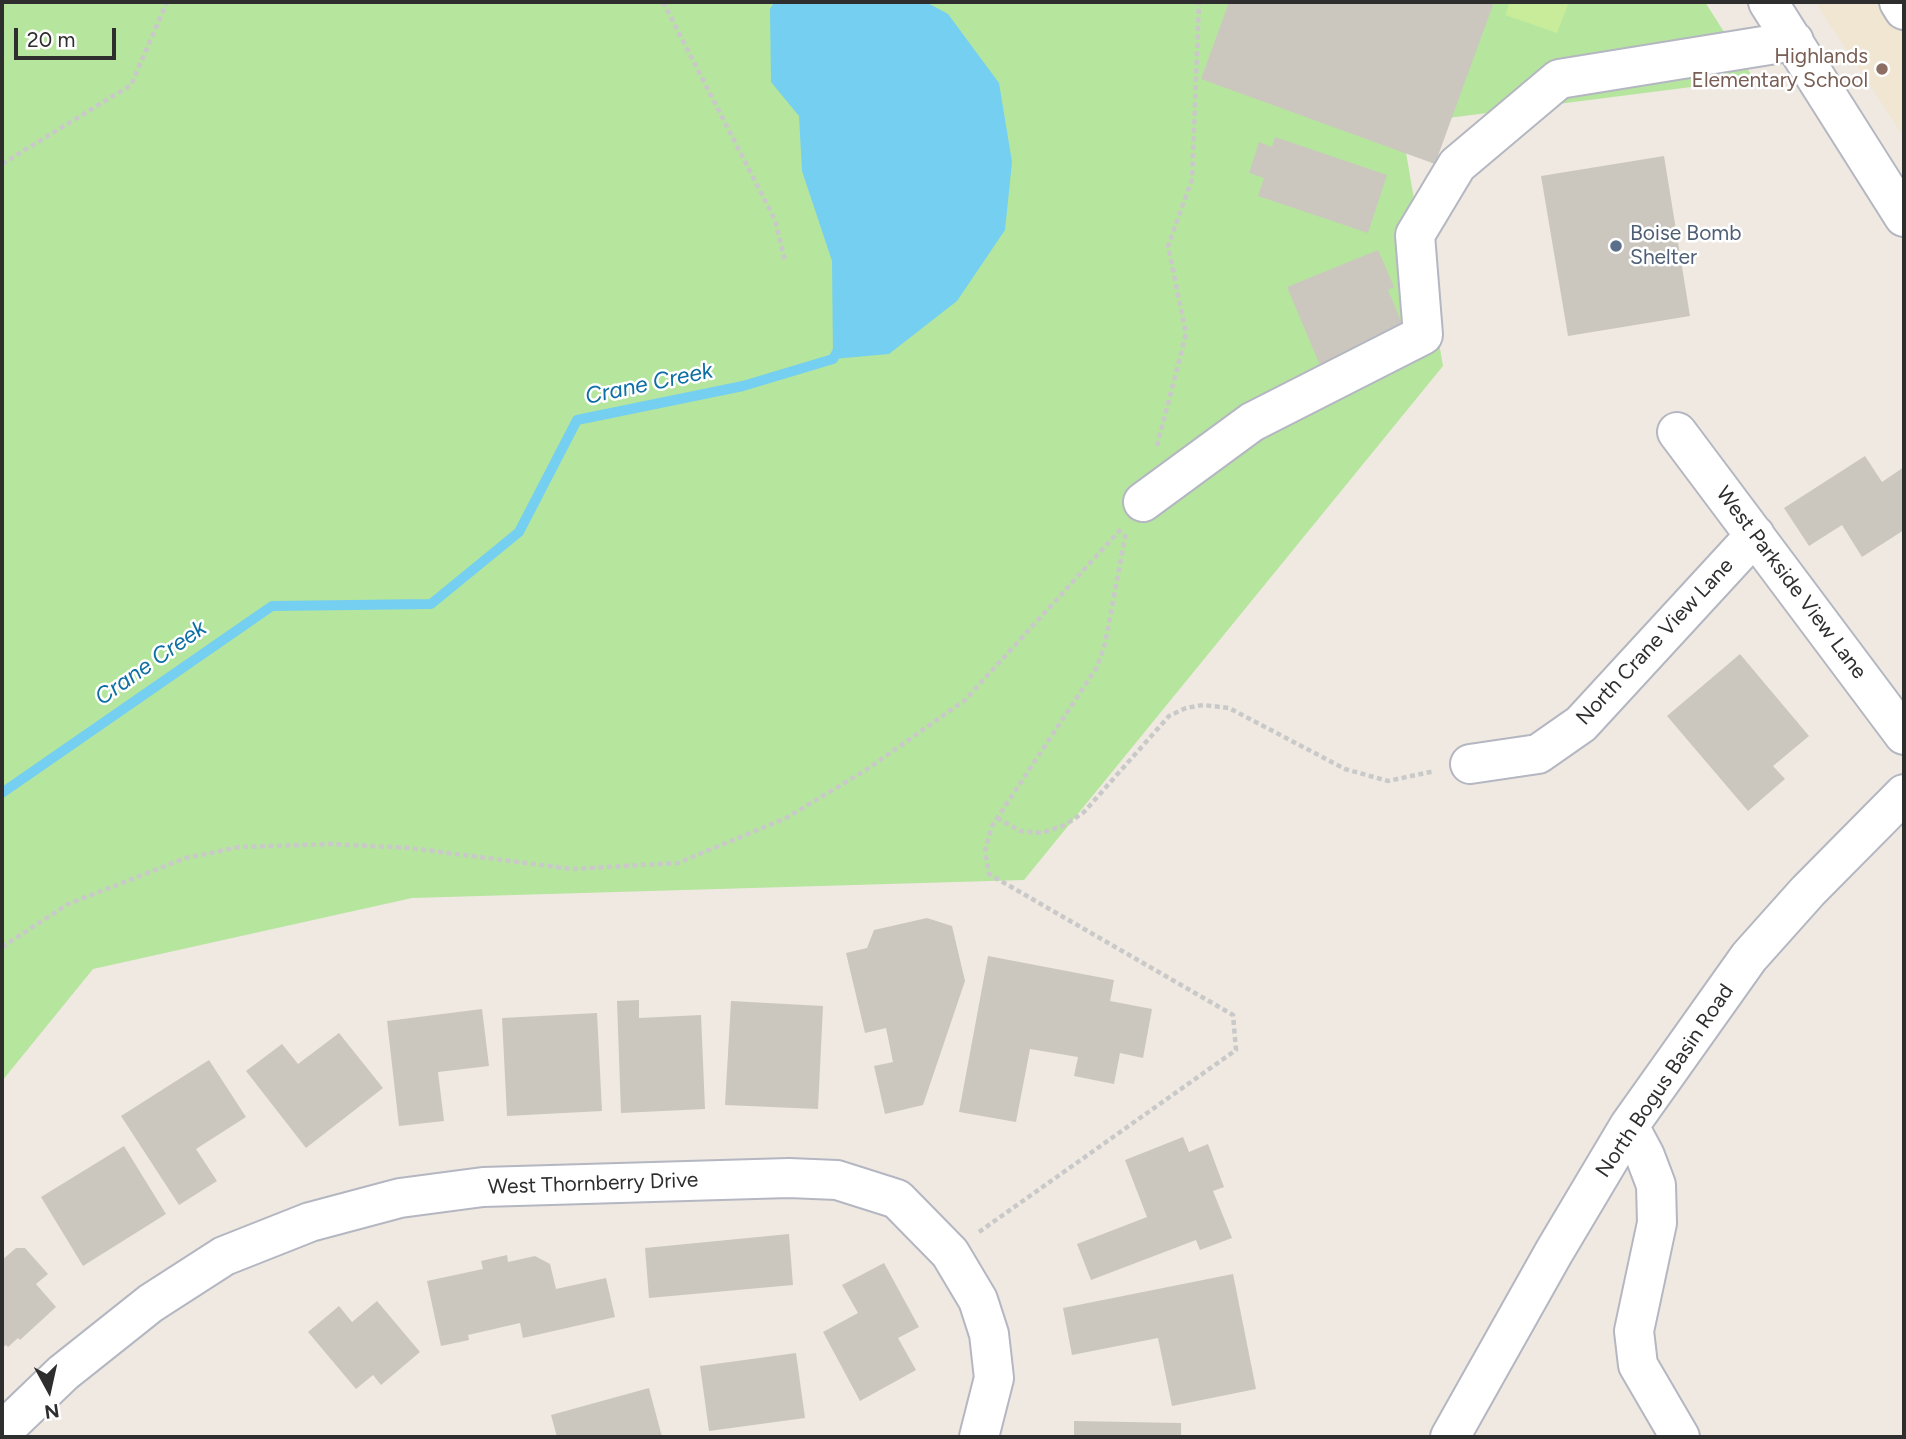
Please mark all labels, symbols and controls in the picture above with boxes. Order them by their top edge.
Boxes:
scale bar [18,14,119,58]
text: 20 m [27,27,75,52]
place label: Highlands Elementary School [1692,44,1868,94]
marker: Highlands Elementary School [1874,61,1890,77]
place label: Boise Bomb Shelter [1630,221,1742,271]
marker: Boise Bomb Shelter [1608,238,1624,254]
water label: Crane Creek [583,357,715,411]
street label: West Parkside View Lane [1710,482,1872,684]
street label: North Crane View Lane [1571,553,1739,731]
water label: Crane Creek [90,614,212,712]
street label: North Bogus Basin Road [1591,980,1739,1182]
street label: West Thornberry Drive [487,1168,699,1200]
north arrow [14,1355,84,1425]
text: N [43,1399,61,1424]

